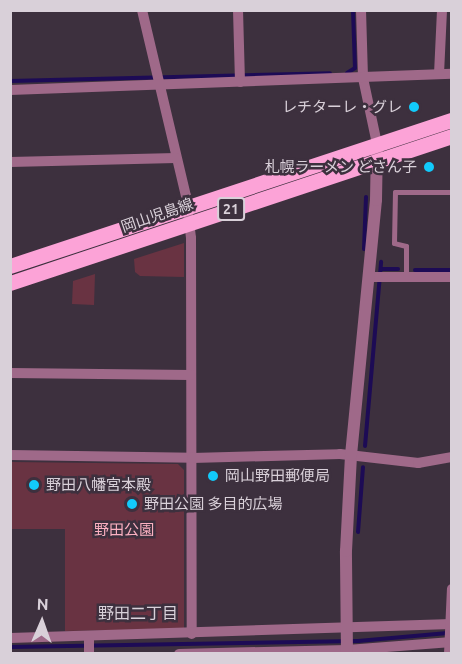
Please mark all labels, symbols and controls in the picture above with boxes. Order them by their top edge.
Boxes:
place label: レチターレ・グレ [282,98,402,116]
marker: レチターレ・グレ [407,100,421,114]
place label: 札幌ラーメン どさん子 [264,158,417,176]
marker: 札幌ラーメン どさん子 [422,160,436,174]
street label: 岡山児島線 [119,194,195,236]
road number: 21 [216,198,246,220]
place label: 岡山野田郵便局 [225,467,330,485]
marker: 岡山野田郵便局 [206,469,220,483]
place label: 野田八幡宮本殿 [46,476,151,494]
marker: 野田八幡宮本殿 [27,478,41,492]
place label: 野田公園 多目的広場 [144,495,282,513]
marker: 野田公園 多目的広場 [125,497,139,511]
park label: 野田公園 [94,521,154,539]
north arrow [12,592,72,652]
text: N [36,595,49,613]
district label: 野田二丁目 [98,603,178,623]

